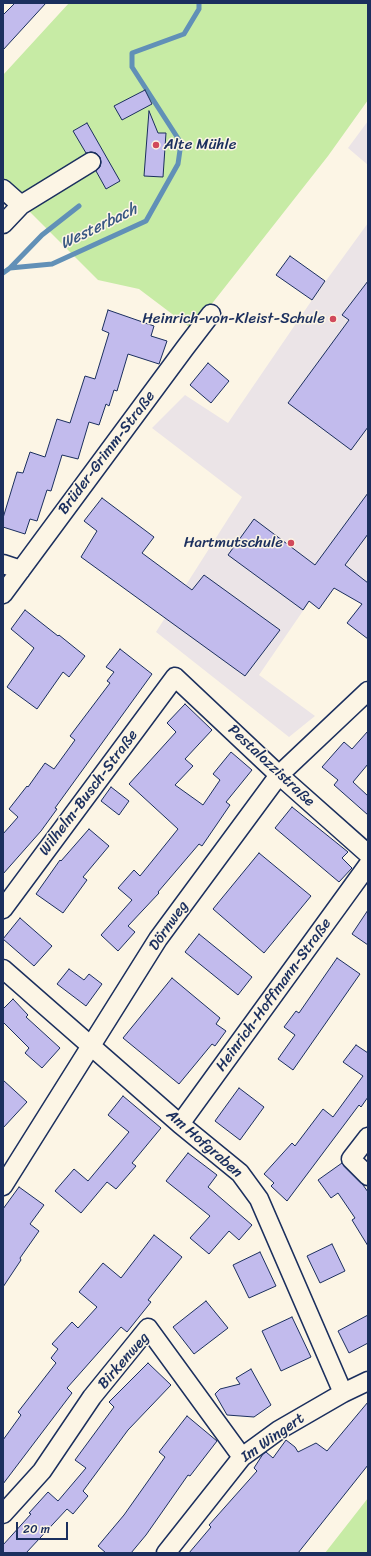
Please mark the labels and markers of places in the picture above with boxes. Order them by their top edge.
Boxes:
place label: Alte Mühle [164,136,236,154]
marker: Alte Mühle [151,140,161,150]
place label: Heinrich-von-Kleist-Schule [142,310,325,328]
marker: Heinrich-von-Kleist-Schule [328,314,338,324]
place label: Hartmutschule [184,534,283,552]
marker: Hartmutschule [286,538,296,548]

